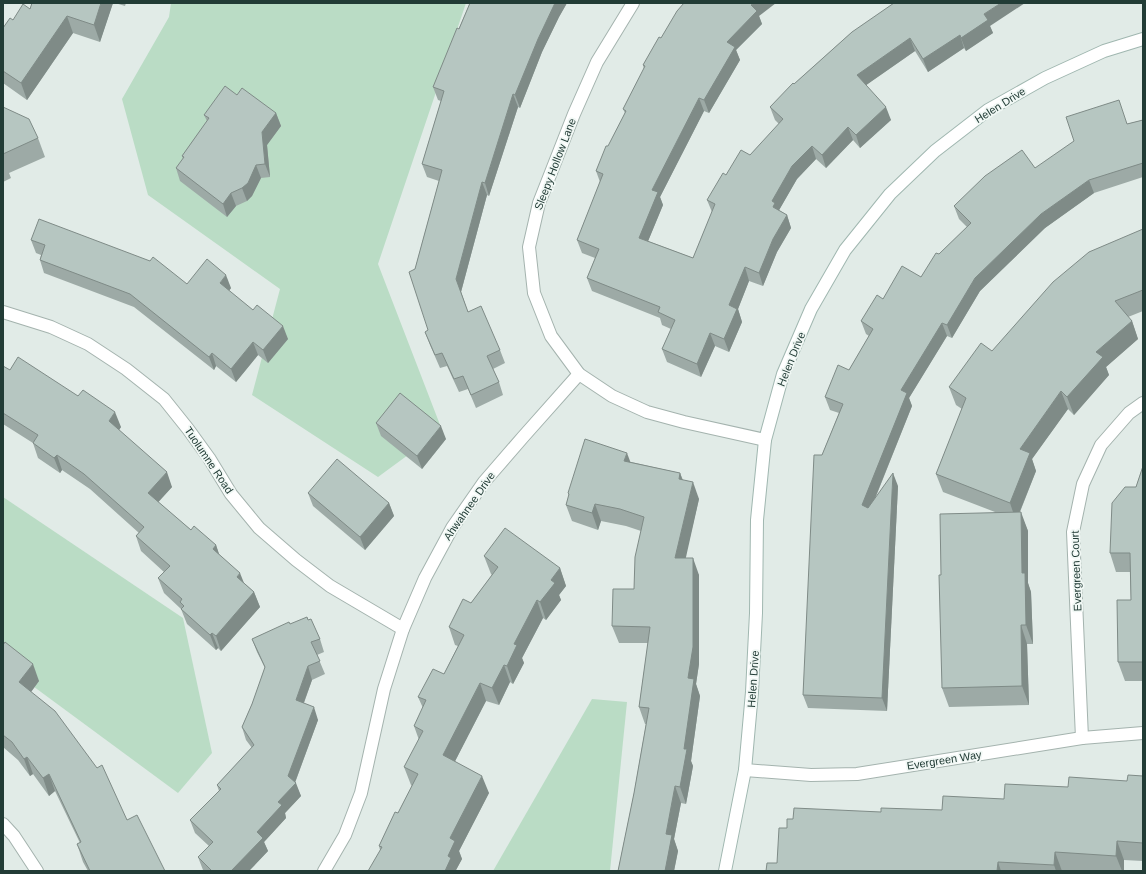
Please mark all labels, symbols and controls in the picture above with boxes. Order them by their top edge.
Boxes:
street label: Helen Drive [972,85,1028,125]
street label: Sleepy Hollow Lane [532,116,578,212]
street label: Helen Drive [775,330,807,388]
street label: Tuolumne Road [182,424,236,496]
street label: Ahwahnee Drive [441,469,497,543]
street label: Evergreen Court [1069,530,1083,612]
street label: Helen Drive [745,650,761,708]
street label: Evergreen Way [906,748,983,772]

